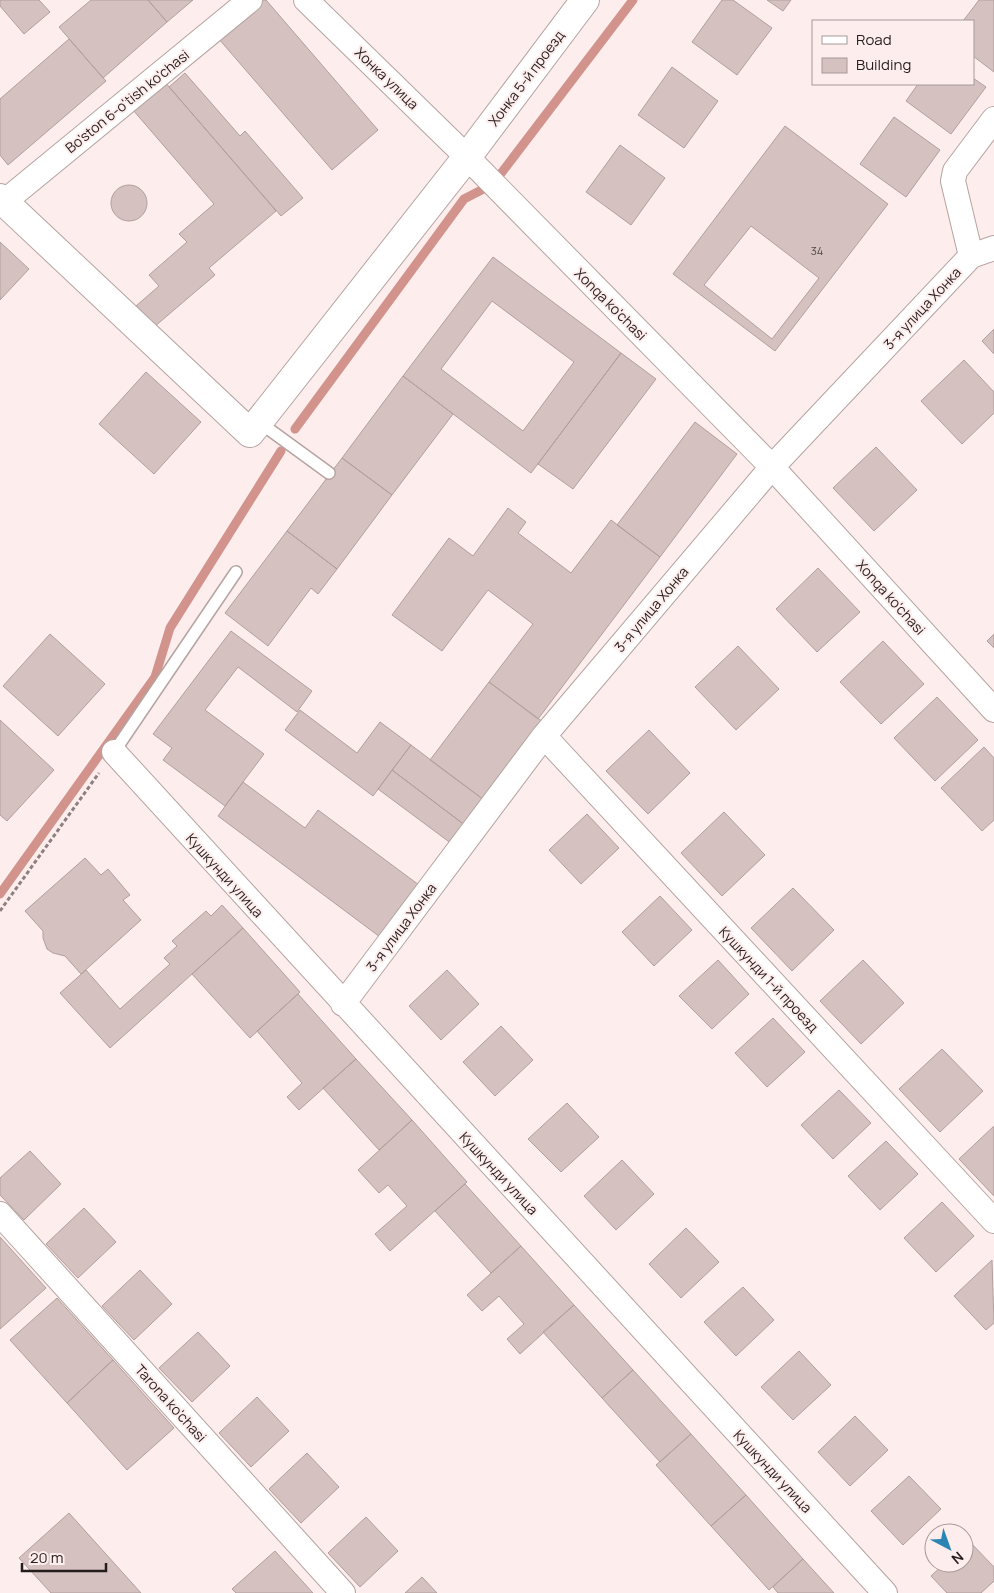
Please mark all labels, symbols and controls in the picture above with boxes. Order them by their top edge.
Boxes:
legend [812,20,974,85]
street label: Хонка 5-й проезд [484,26,568,130]
text: Road [856,29,892,50]
street label: Хонка улица [351,43,423,113]
street label: Bo'ston 6-o'tish ko'chasi [61,45,193,157]
text: Building [856,54,911,75]
house number: 34 [811,243,823,258]
street label: 3-я улица Хонка [879,263,965,353]
street label: Xonqa ko'chasi [571,264,651,344]
street label: Xonqa ko'chasi [852,555,930,639]
street label: 3-я улица Хонка [610,562,692,656]
street label: Кушкунди улица [182,829,268,921]
street label: 3-я улица Хонка [362,879,440,975]
street label: Кушкунди 1-й проезд [715,922,823,1036]
street label: Кушкунди улица [456,1127,542,1219]
street label: Tarona ko'chasi [131,1360,211,1446]
street label: Кушкунди улица [730,1425,816,1517]
north arrow [924,1523,974,1573]
scale bar [22,1540,106,1572]
text: 20 m [30,1547,63,1568]
text: N [948,1548,968,1569]

